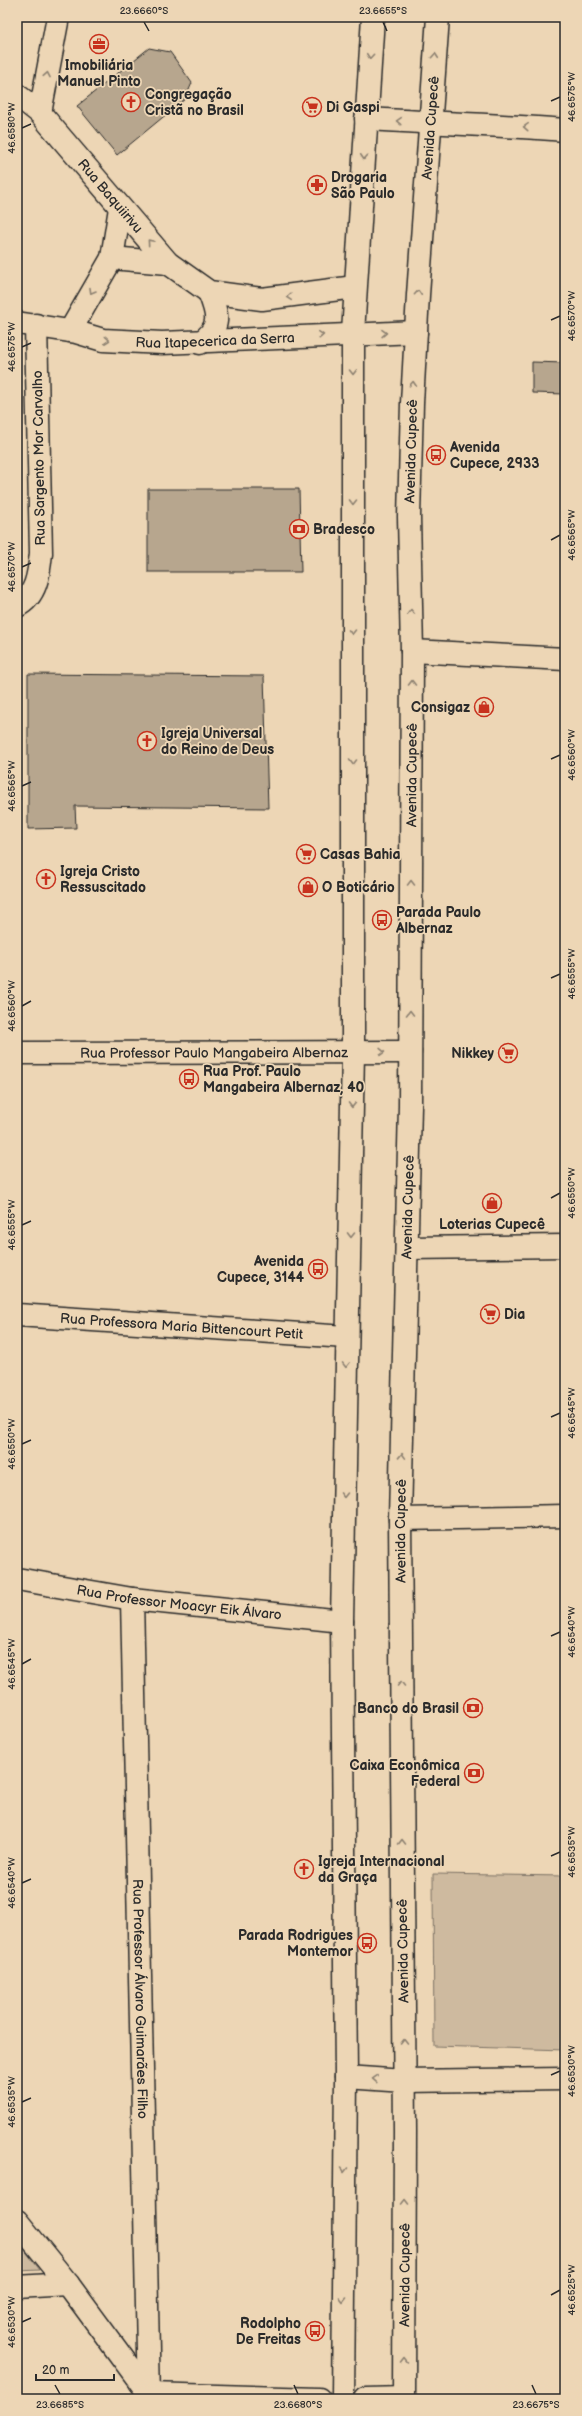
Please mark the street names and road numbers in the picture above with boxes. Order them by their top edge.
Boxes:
street label: Avenida Cupecê [418,75,442,180]
street label: Rua Baquiirivu [74,155,147,236]
street label: Rua Itapecerica da Serra [135,329,295,352]
street label: Rua Sargento Mor Carvalho [29,370,49,546]
street label: Avenida Cupecê [401,398,421,503]
street label: Avenida Cupecê [403,722,420,827]
street label: Rua Professor Paulo Mangabeira Albernaz [80,1044,348,1061]
street label: Avenida Cupecê [398,1154,417,1259]
street label: Rua Professora Maria Bittencourt Petit [59,1309,304,1343]
street label: Avenida Cupecê [392,1478,409,1583]
street label: Rua Professor Moacyr Eik Álvaro [75,1581,283,1623]
street label: Rua Professor Álvaro Guimarães Filho [129,1879,152,2119]
street label: Avenida Cupecê [394,1898,412,2003]
street label: Avenida Cupecê [396,2222,413,2327]

